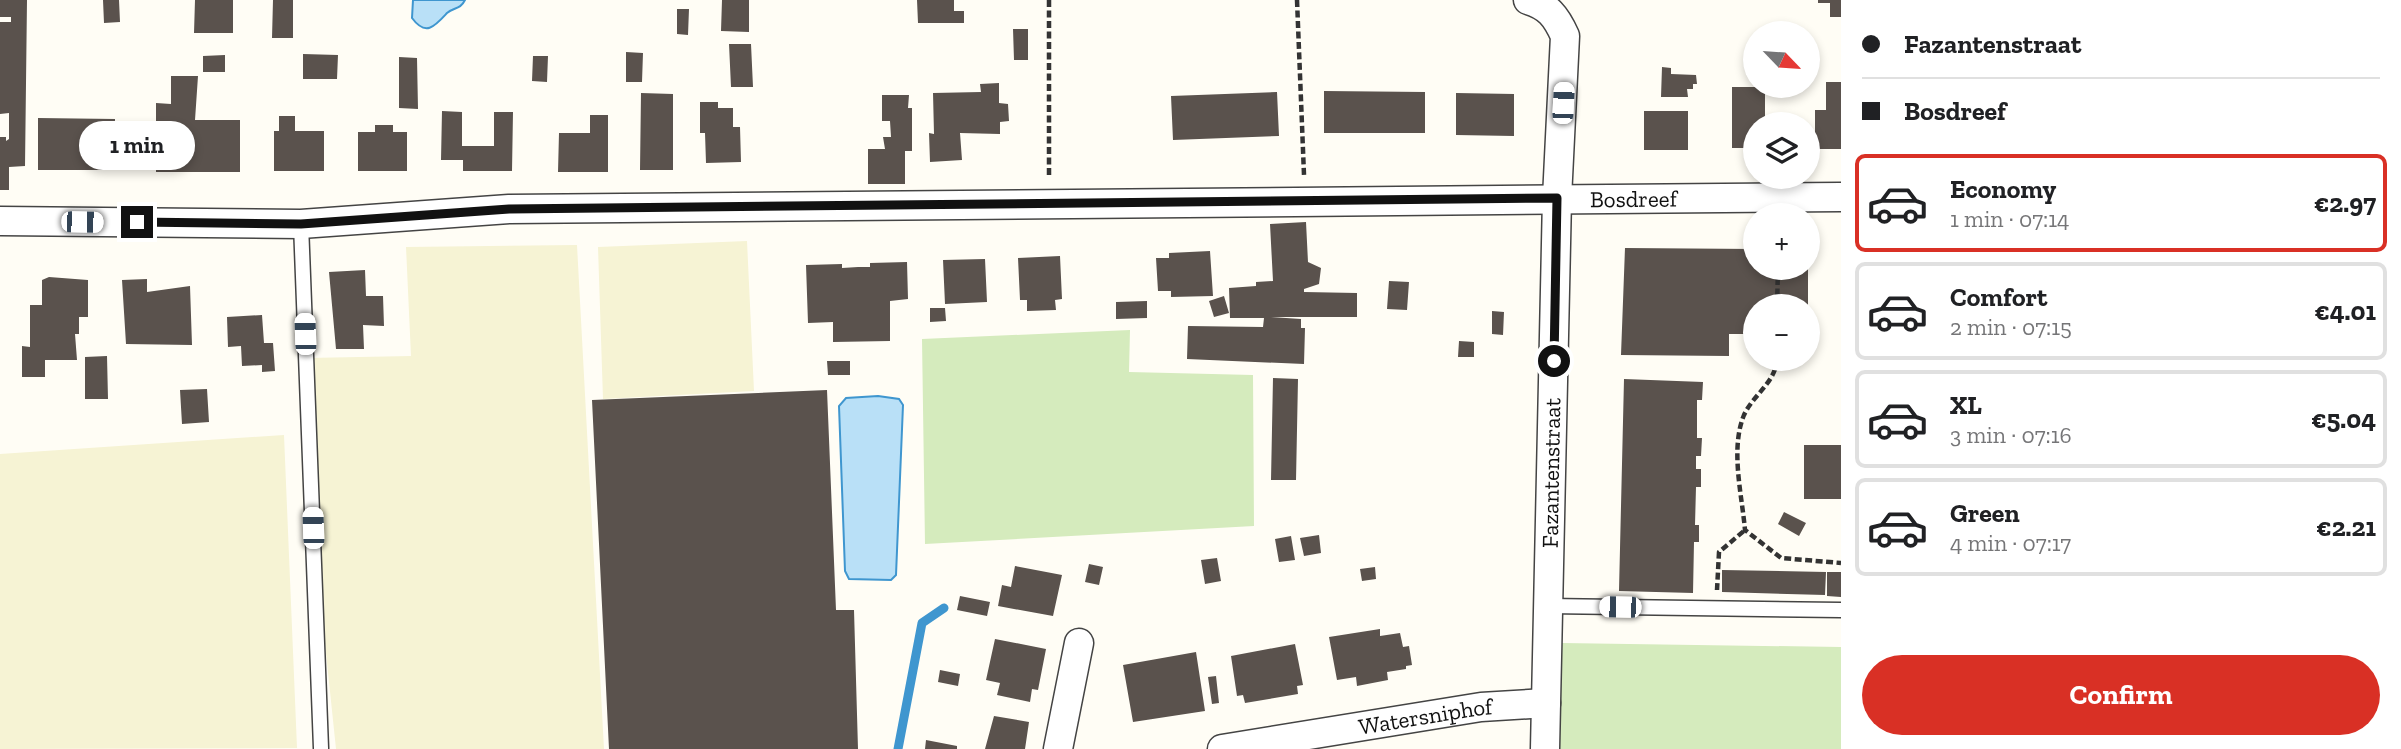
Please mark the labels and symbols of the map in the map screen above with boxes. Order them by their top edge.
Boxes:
north arrow [1743,21,1820,98]
car [1552,81,1575,125]
callout: 1 min [79,120,195,170]
street label: Bosdreef [1590,184,1679,213]
route end [121,206,153,238]
car [61,211,104,233]
car [294,313,317,355]
route start [1538,345,1570,377]
street label: Fazantenstraat [1536,397,1566,548]
car [302,507,325,549]
car [1599,596,1642,618]
street label: Watersniphof [1356,692,1495,741]

